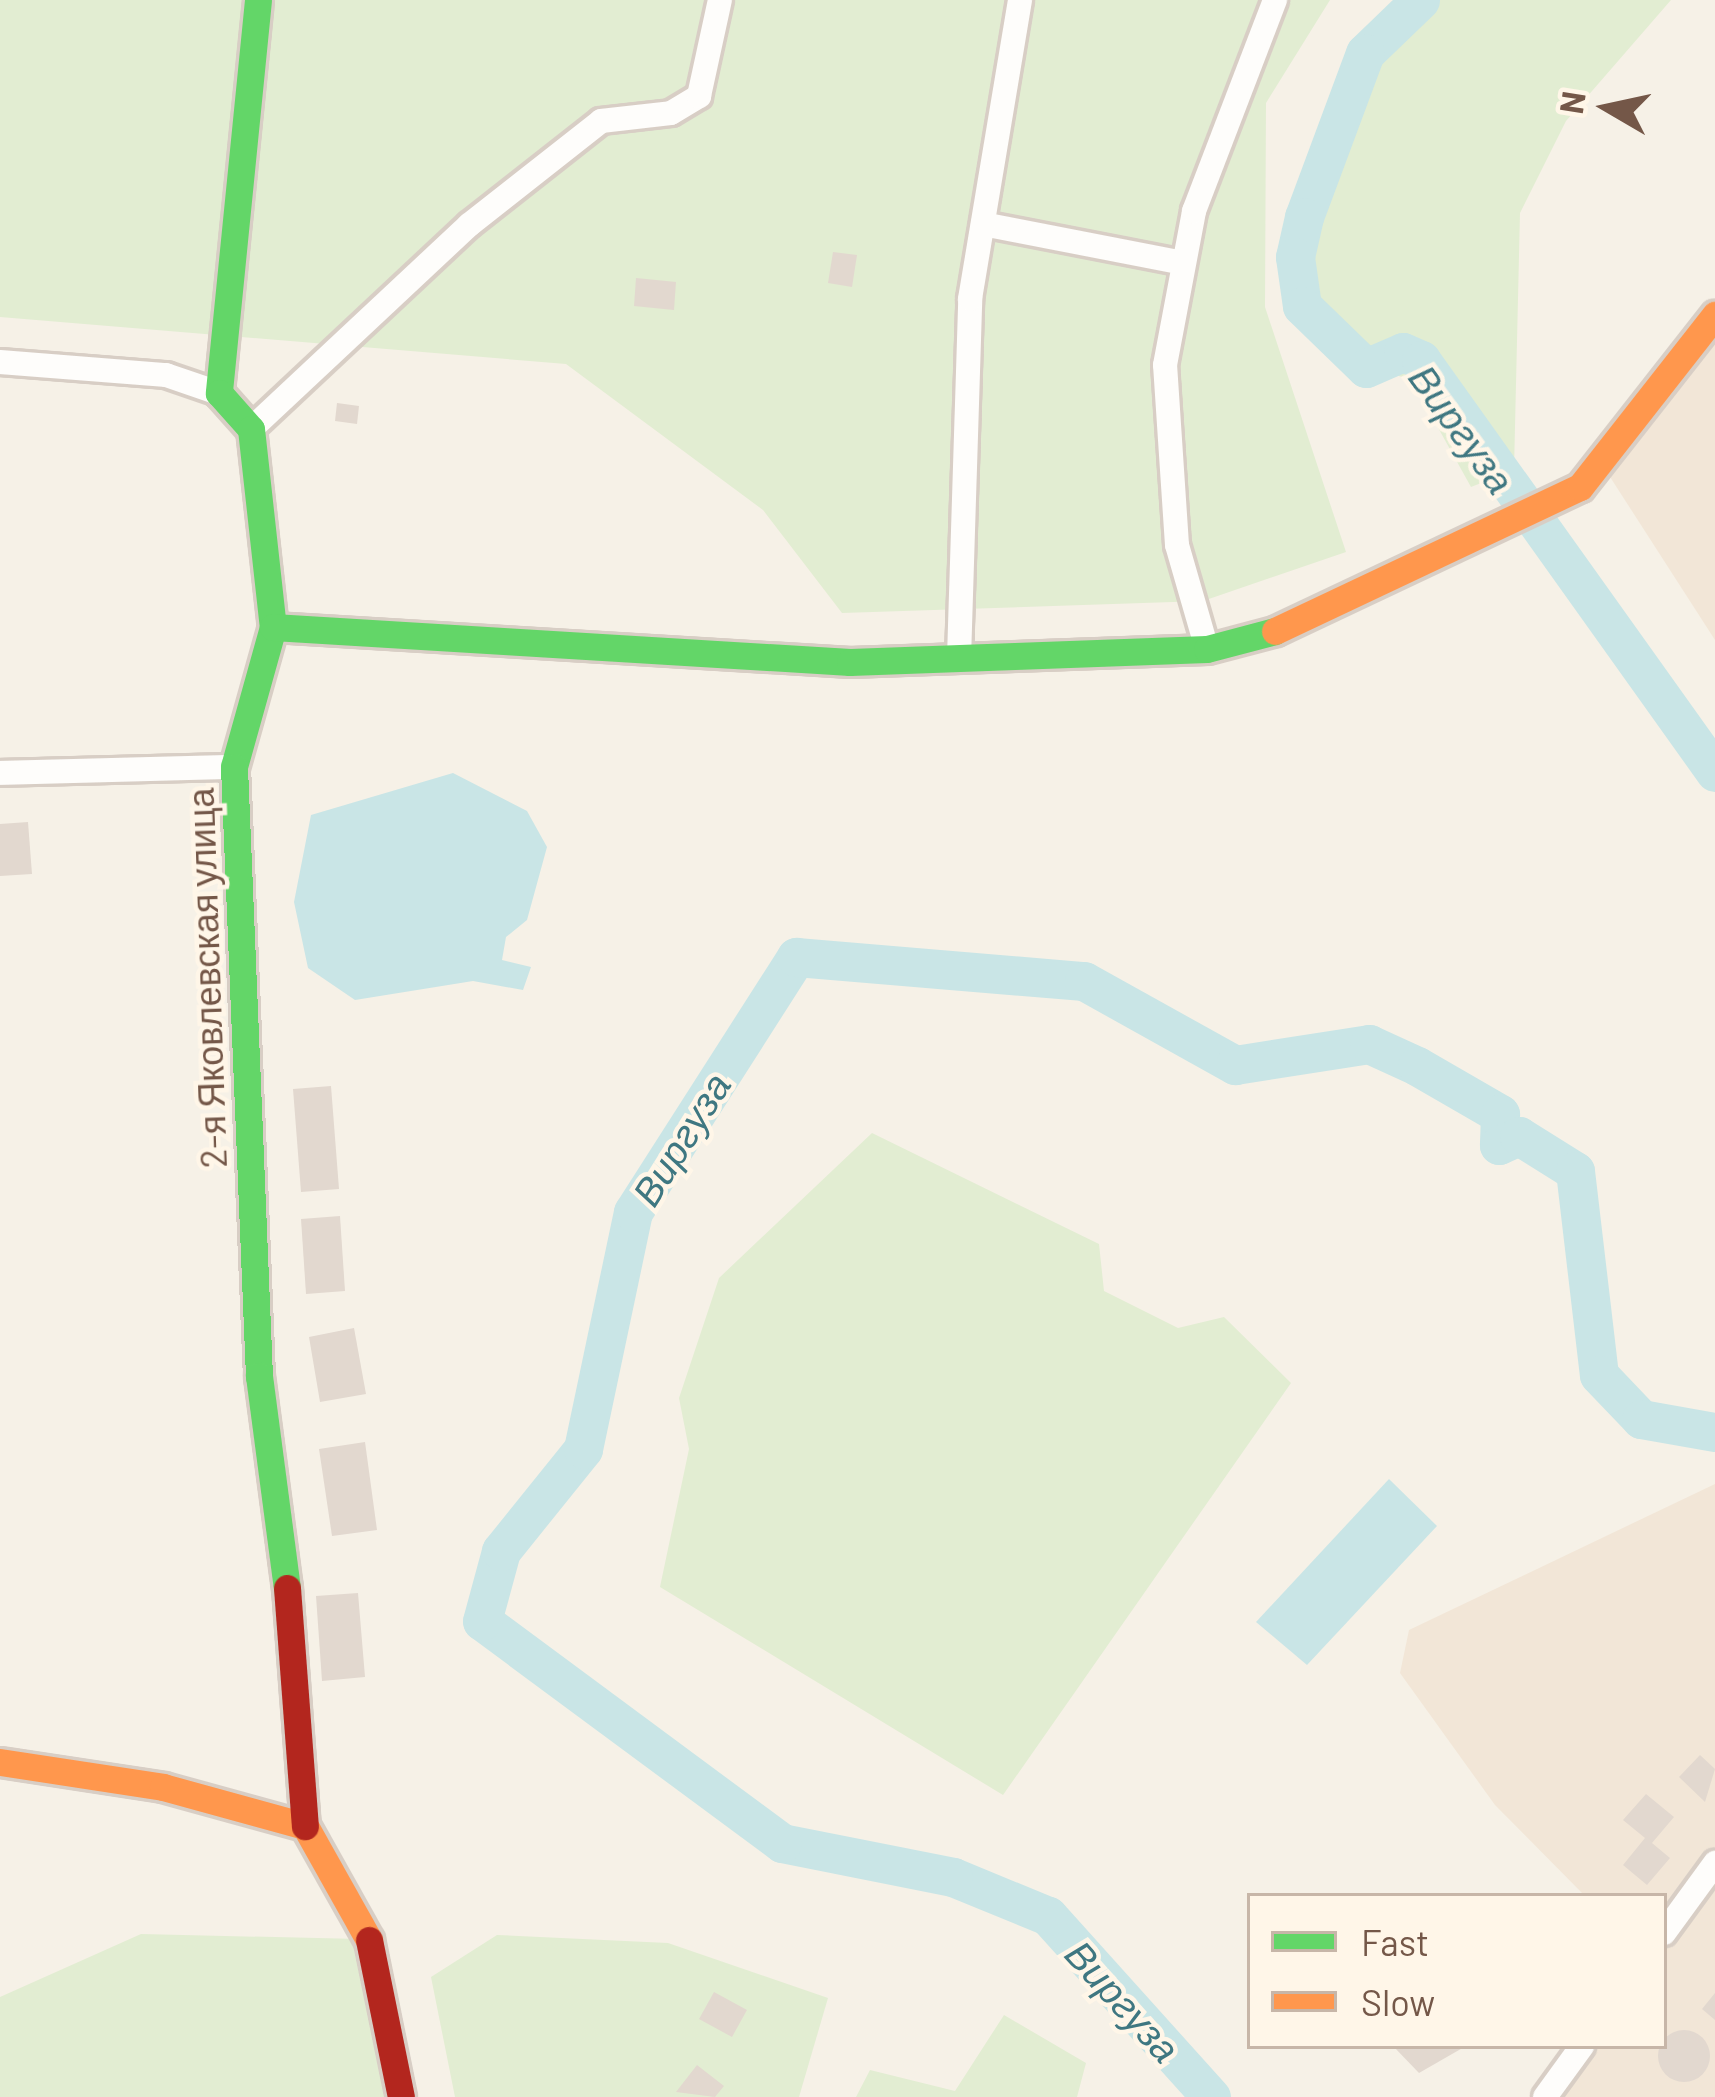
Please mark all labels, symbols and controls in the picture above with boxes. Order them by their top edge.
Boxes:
north arrow [1547,48,1667,168]
text: N [1550,88,1593,116]
water label: Виргуза [1400,356,1524,502]
street label: 2-я Яковлевская улица [178,787,234,1169]
water label: Виргуза [622,1064,740,1214]
legend [1247,1893,1667,2049]
text: Fast [1361,1920,1429,1963]
water label: Виргуза [1056,1931,1190,2071]
text: Slow [1361,1980,1435,2023]

